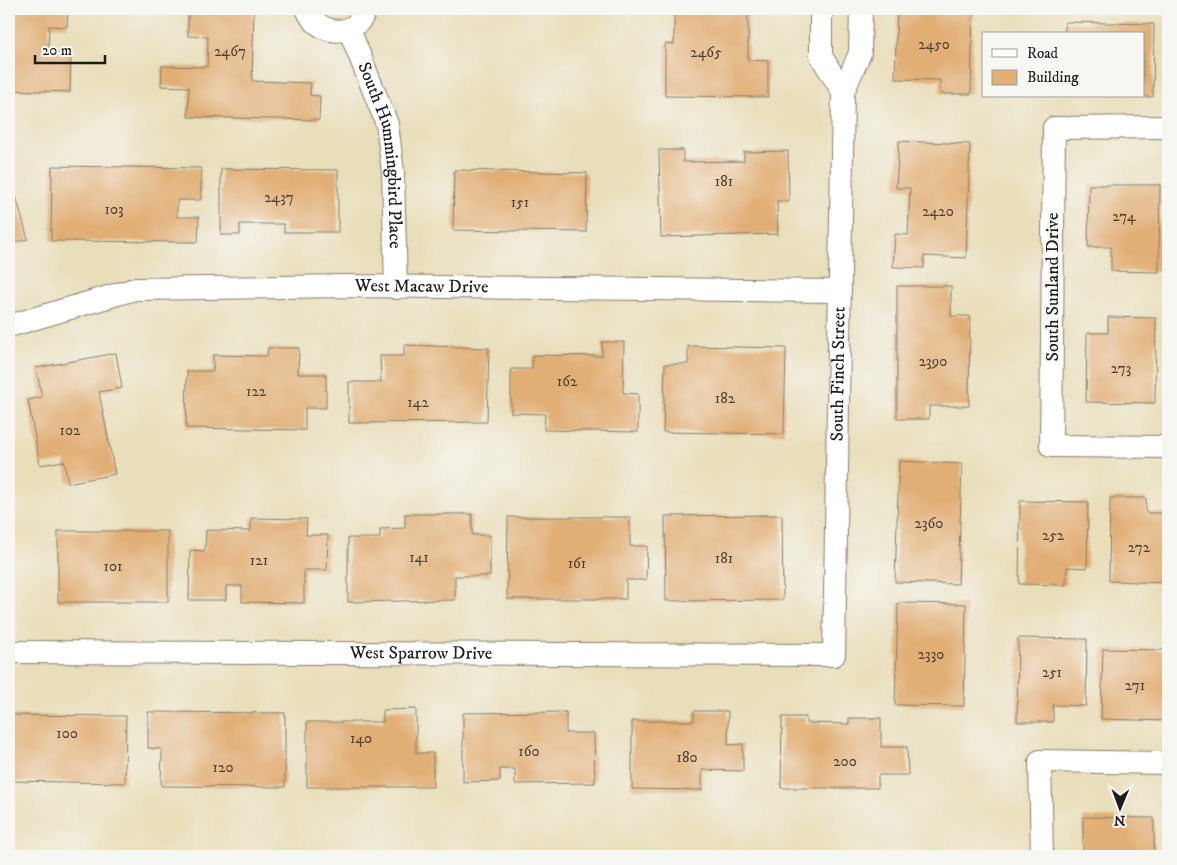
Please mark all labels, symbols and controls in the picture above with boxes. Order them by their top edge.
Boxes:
scale bar [35,32,105,64]
legend [982,32,1144,98]
house number: 2450 [918,35,950,54]
text: 20 m [42,41,72,60]
house number: 2467 [214,42,246,61]
house number: 2465 [690,43,722,62]
text: Road [1027,44,1059,63]
street label: South Hummingbird Place [352,59,406,249]
text: Building [1027,68,1079,87]
house number: 181 [715,172,733,191]
house number: 2437 [264,188,294,207]
house number: 151 [511,193,529,212]
house number: 103 [104,200,124,219]
house number: 2420 [922,202,954,221]
house number: 274 [1112,207,1136,226]
street label: South Sunland Drive [1042,213,1064,361]
street label: West Macaw Drive [354,275,489,298]
street label: South Finch Street [826,306,851,442]
house number: 2390 [919,352,947,371]
house number: 273 [1111,359,1131,378]
house number: 162 [557,372,578,391]
house number: 122 [246,382,267,401]
house number: 182 [715,389,736,408]
house number: 142 [407,393,429,412]
house number: 102 [60,421,81,440]
house number: 2360 [915,514,943,533]
house number: 252 [1042,526,1065,545]
house number: 272 [1128,538,1151,557]
house number: 141 [409,548,429,567]
house number: 181 [715,549,733,568]
house number: 121 [250,551,268,570]
house number: 161 [568,554,586,573]
house number: 101 [104,557,122,576]
street label: West Sparrow Drive [349,642,492,665]
house number: 2330 [918,645,944,664]
house number: 251 [1042,663,1062,682]
house number: 271 [1125,676,1145,695]
house number: 100 [56,724,78,743]
house number: 140 [350,729,372,748]
house number: 160 [518,742,540,761]
house number: 180 [676,748,698,767]
house number: 200 [833,752,857,771]
house number: 120 [213,758,233,777]
north arrow [1094,782,1144,832]
text: N [1113,811,1126,829]

